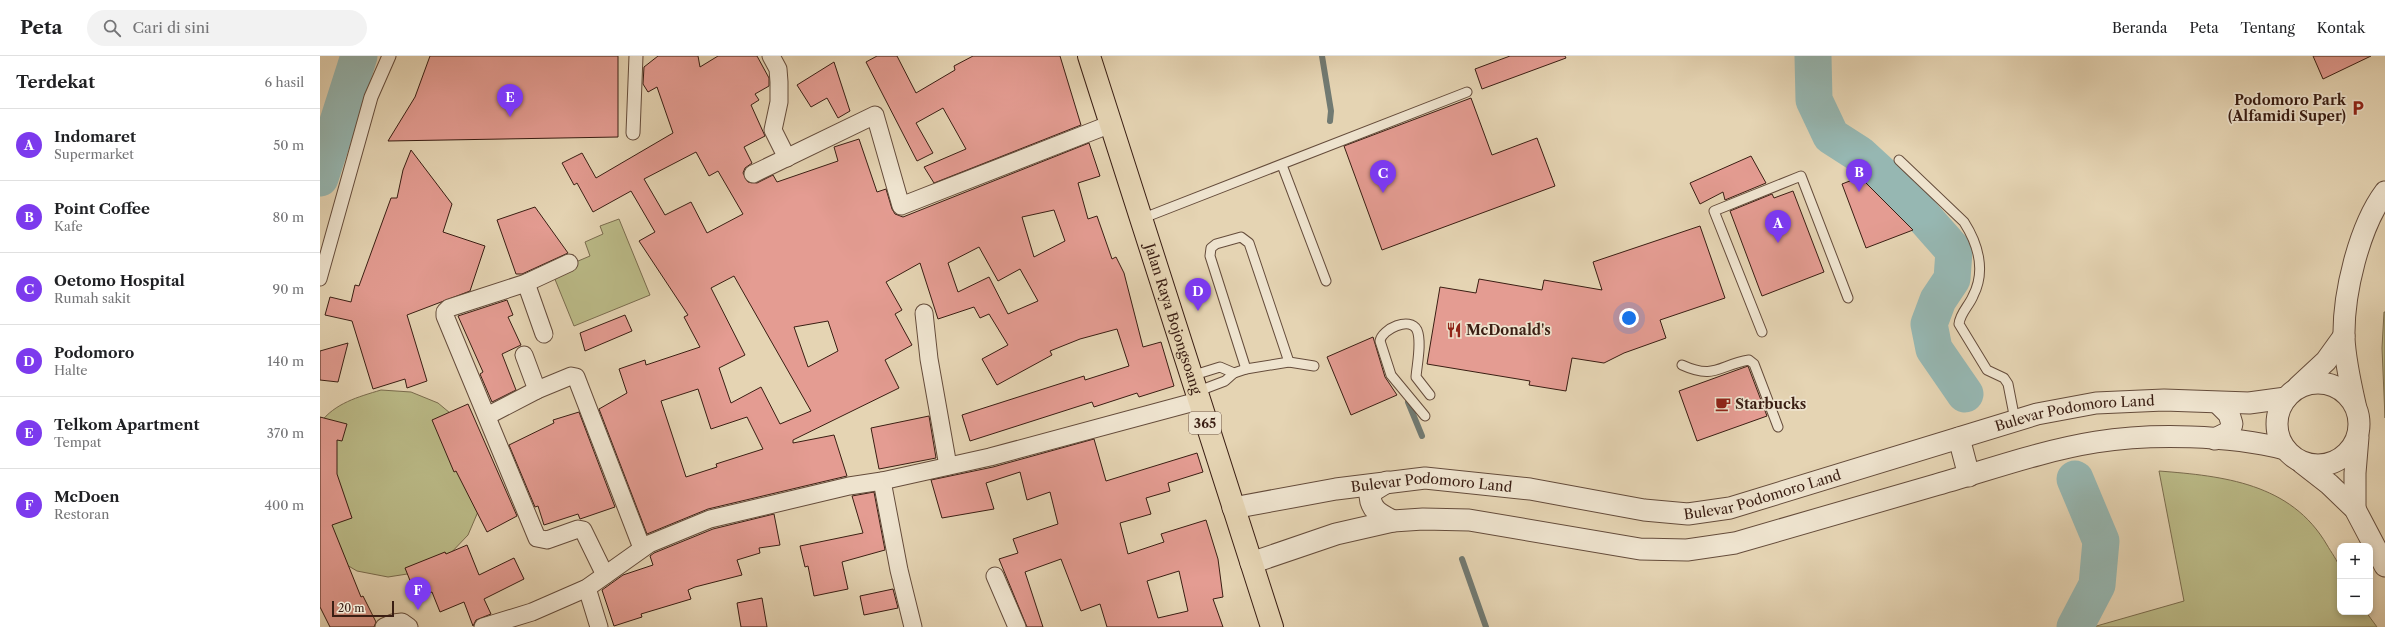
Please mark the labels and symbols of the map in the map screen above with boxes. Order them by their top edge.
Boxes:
pin: E [497,84,523,117]
place label: Podomoro Park (Alfamidi Super) [2228,91,2347,125]
parking icon: Podomoro Park (Alfamidi Super) [2349,99,2367,117]
pin: B [1846,159,1872,192]
pin: C [1370,160,1396,193]
pin: A [1765,210,1791,243]
street label: Jalan Raya Bojongsoang [1140,239,1206,397]
pin: D [1185,278,1211,311]
your location [1619,308,1639,328]
restaurant icon: McDonald's [1445,321,1463,339]
place label: McDonald's [1466,321,1551,339]
street label: Bulevar Podomoro Land [1993,391,2155,435]
cafe icon: Starbucks [1714,395,1732,413]
place label: Starbucks [1735,395,1806,413]
road number: 365 [1189,412,1221,434]
street label: Bulevar Podomoro Land [1683,465,1844,524]
street label: Bulevar Podomoro Land [1350,469,1514,496]
pin: F [405,577,431,610]
scale bar [332,599,394,618]

